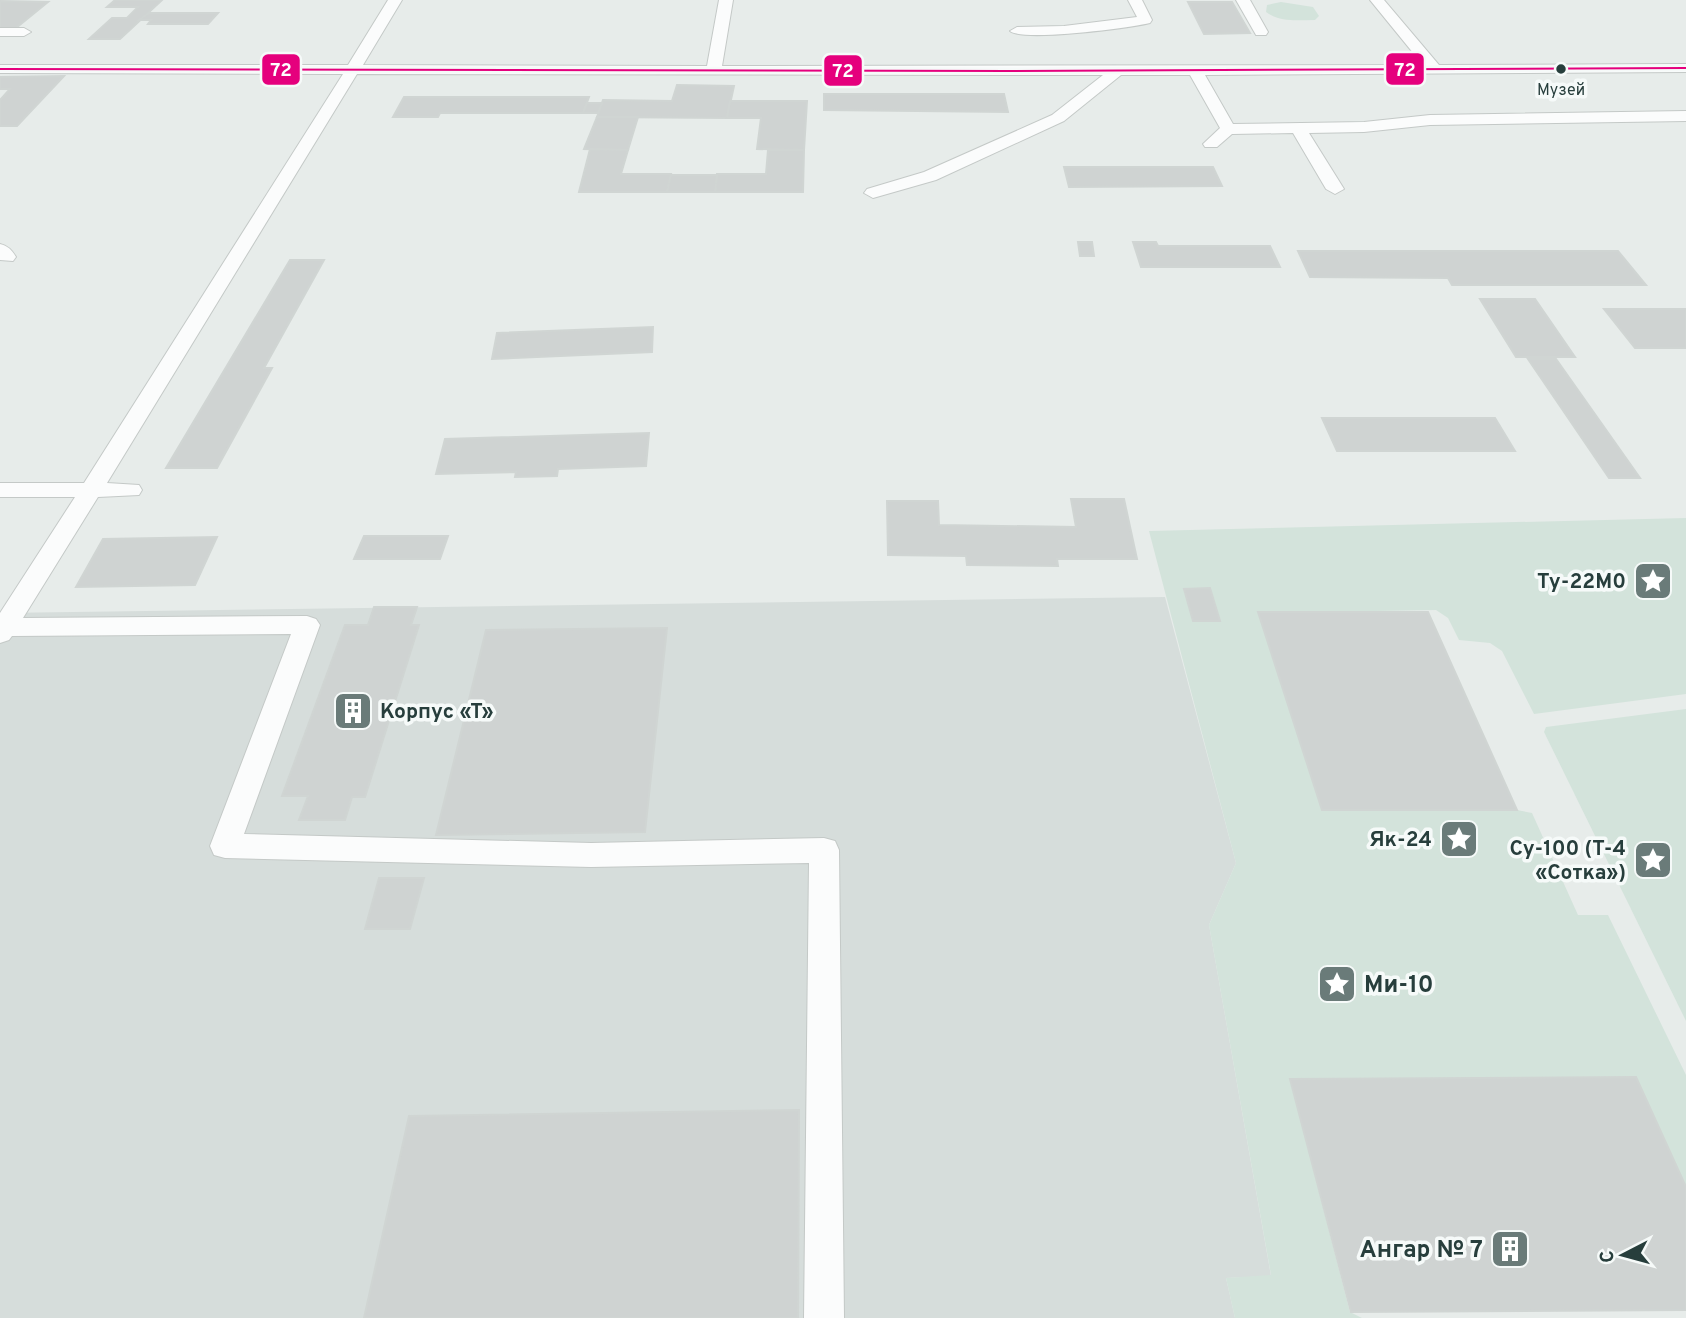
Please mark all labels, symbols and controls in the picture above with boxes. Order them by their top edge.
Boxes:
line badge: 72 [1385,52,1425,86]
line badge: 72 [261,53,301,86]
line badge: 72 [823,54,863,87]
text: 72 [270,59,292,83]
text: 72 [1394,59,1416,83]
text: 72 [832,60,854,84]
marker: Музей [1554,62,1568,76]
place label: Музей [1537,81,1585,101]
place icon: Ту-22М0 [1632,560,1674,602]
place label: Ту-22М0 [1537,569,1626,596]
building icon: Корпус «Т» [332,690,374,732]
place label: Корпус «Т» [380,699,494,726]
place icon: Як-24 [1438,818,1480,860]
place label: Як-24 [1369,827,1432,854]
place label: Су-100 (Т-4 «Сотка») [1509,836,1626,887]
place icon: Су-100 (Т-4 «Сотка») [1632,839,1674,881]
place icon: Ми-10 [1316,963,1358,1005]
place label: Ми-10 [1364,971,1434,1001]
north arrow [1588,1220,1658,1290]
building icon: Ангар № 7 [1489,1228,1531,1270]
place label: Ангар № 7 [1360,1236,1483,1266]
text: С [1596,1249,1621,1264]

